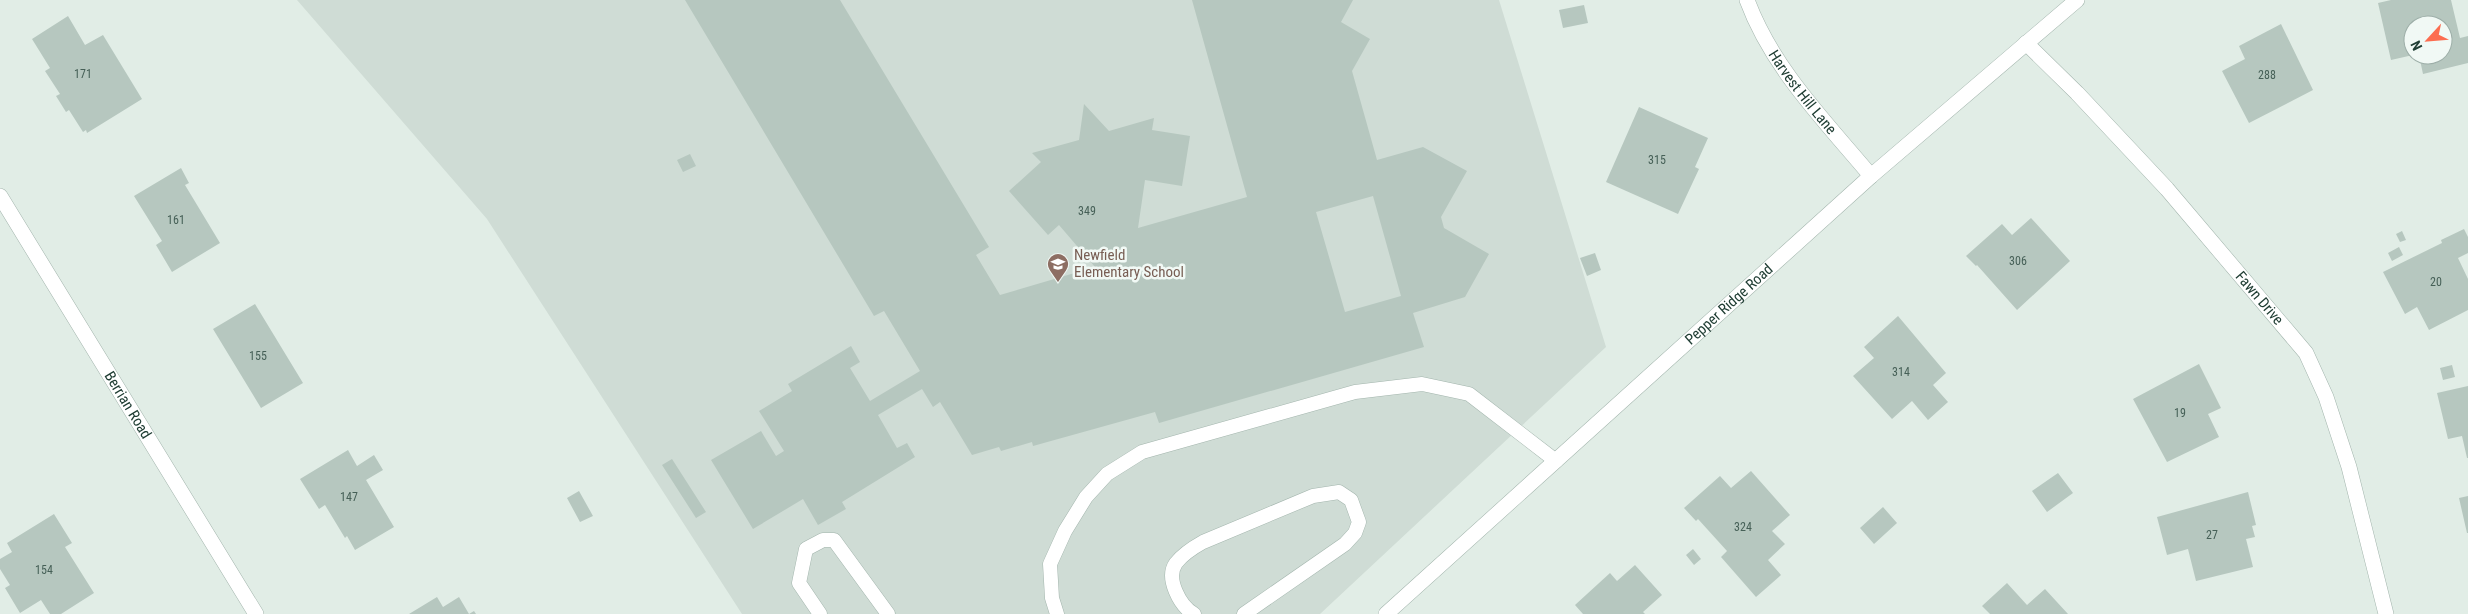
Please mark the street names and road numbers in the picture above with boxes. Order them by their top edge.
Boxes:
street label: Harvest Hill Lane [1765,47,1840,138]
street label: Pepper Ridge Road [1681,260,1776,349]
street label: Fawn Drive [2232,268,2287,329]
street label: Berrian Road [100,368,155,442]

